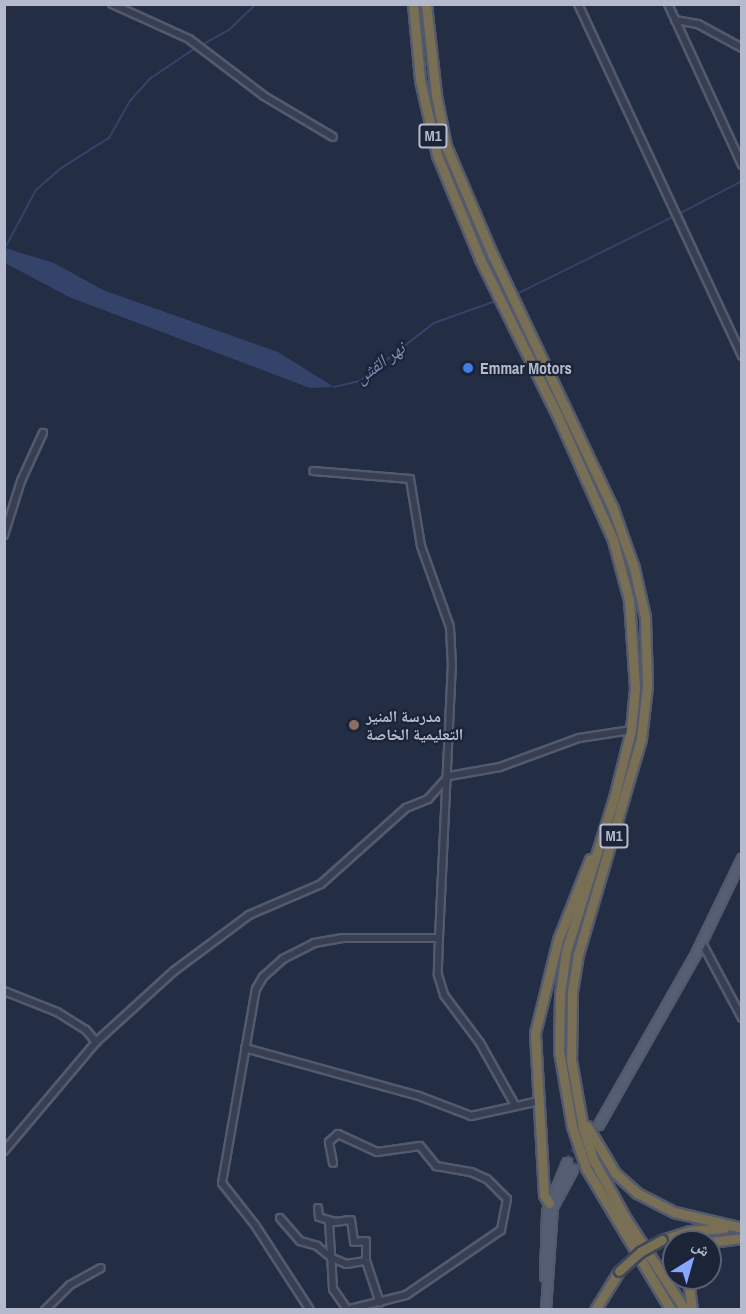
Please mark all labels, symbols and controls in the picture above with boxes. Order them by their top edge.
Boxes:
road number: M1 [418,124,448,148]
water label: نهر القش [351,338,409,388]
place label: Emmar Motors [480,358,572,378]
marker: Emmar Motors [461,361,475,375]
place label: مدرسة المنير التعليمية الخاصة [366,706,463,744]
marker: مدرسة المنير التعليمية الخاصة [347,718,361,732]
road number: M1 [599,824,629,848]
north arrow [662,1230,722,1290]
text: ش [688,1233,715,1261]

